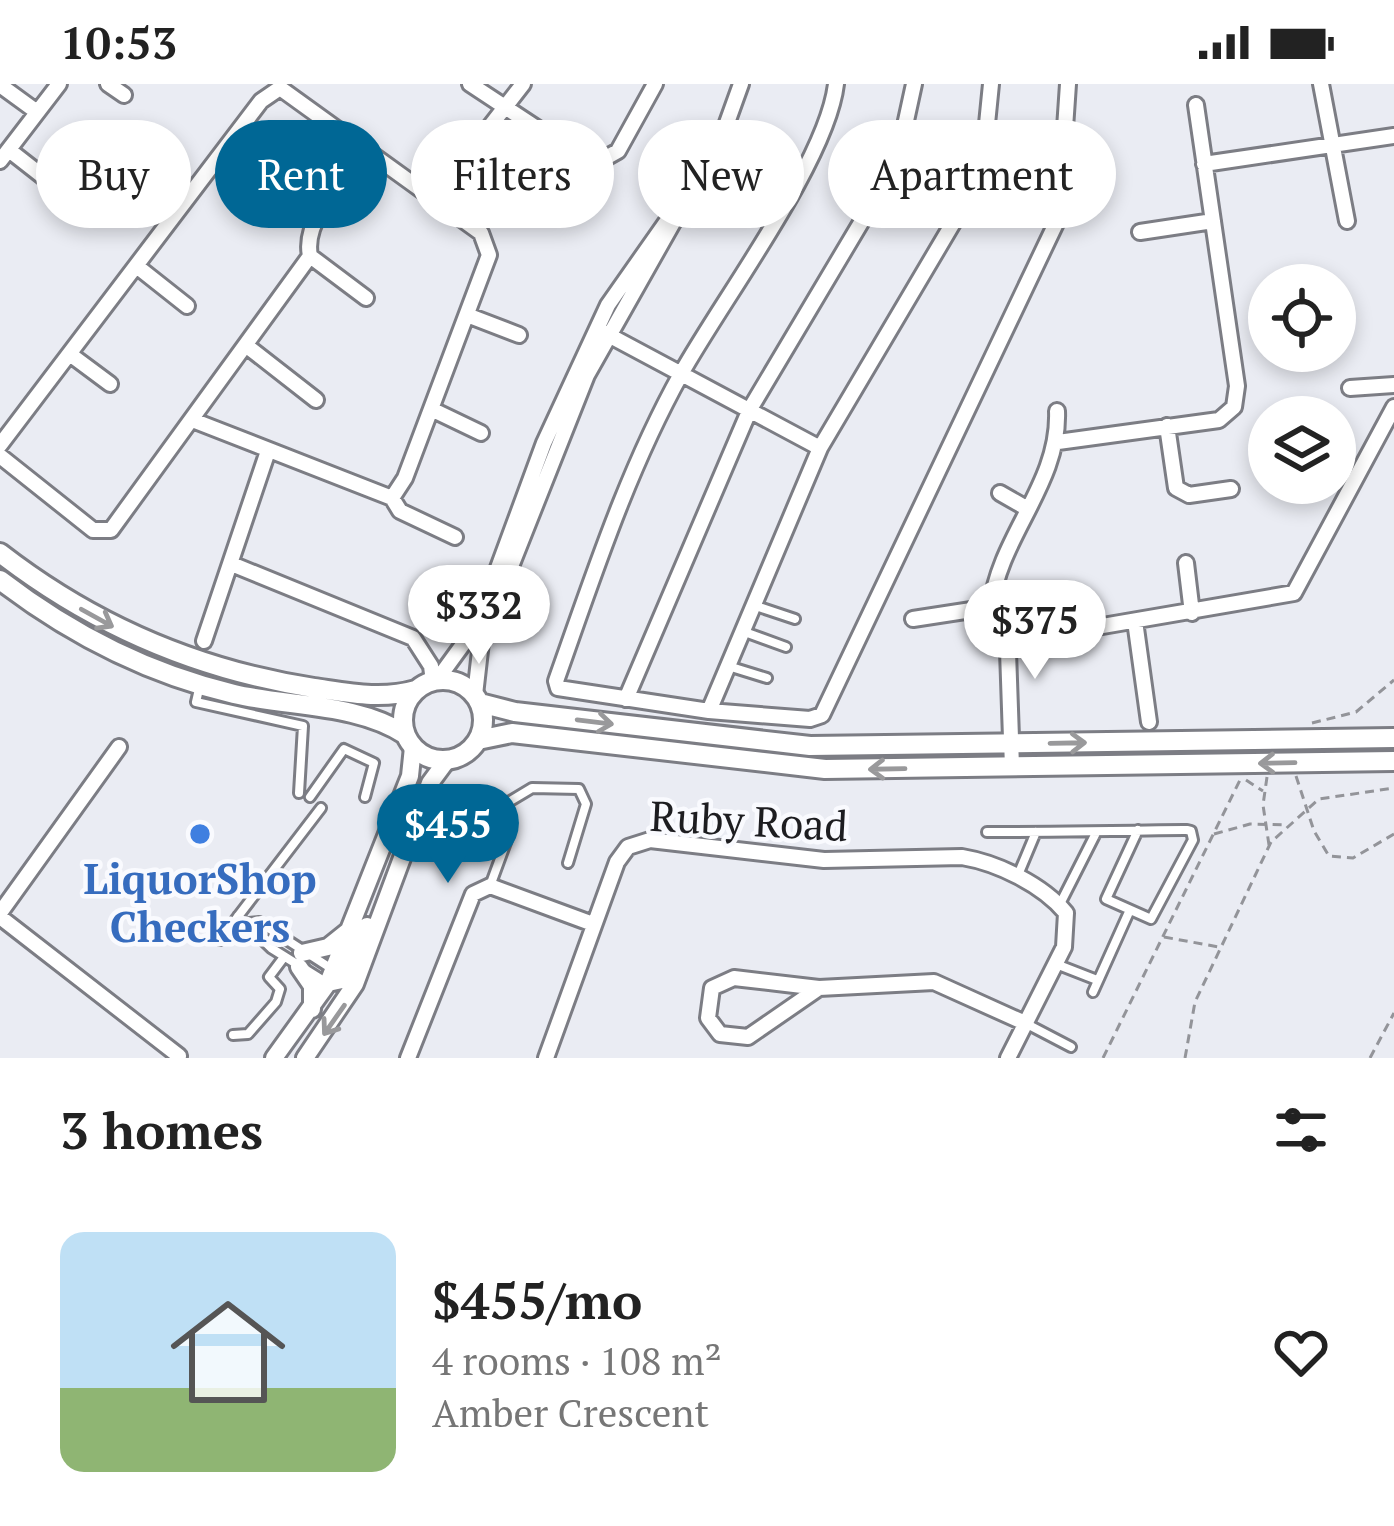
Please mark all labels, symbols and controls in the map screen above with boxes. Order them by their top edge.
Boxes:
text: 10:53 [60,12,177,72]
chip: Buy [36,120,191,228]
chip: Rent [215,120,387,228]
chip: Filters [411,120,614,228]
chip: New [638,120,804,228]
chip: Apartment [828,120,1116,228]
map controls [1248,264,1356,504]
button: locate [1248,264,1356,372]
button: layers [1248,396,1356,504]
pin: $332 [408,565,550,667]
text: $332 [435,578,523,630]
pin: $375 [964,580,1106,682]
text: $375 [991,593,1079,645]
one-way arrow [79,607,114,630]
one-way arrow [575,711,614,733]
one-way arrow [1048,732,1087,755]
one-way arrow [1258,751,1297,774]
one-way arrow [868,757,907,780]
pin: $455 [377,784,519,886]
street label: Ruby Road [649,787,849,853]
text: $455 [404,797,492,849]
marker: LiquorShop Checkers [187,821,213,847]
place label: LiquorShop Checkers [83,850,317,954]
one-way arrow [322,1003,347,1036]
text: 3 homes [60,1096,263,1164]
icon: filters [1268,1097,1334,1163]
text: $455/mo [432,1266,642,1334]
icon: home [156,1280,300,1424]
icon: heart [1268,1319,1334,1385]
text: 4 rooms · 108 m² [432,1334,722,1386]
text: Amber Crescent [432,1386,709,1438]

